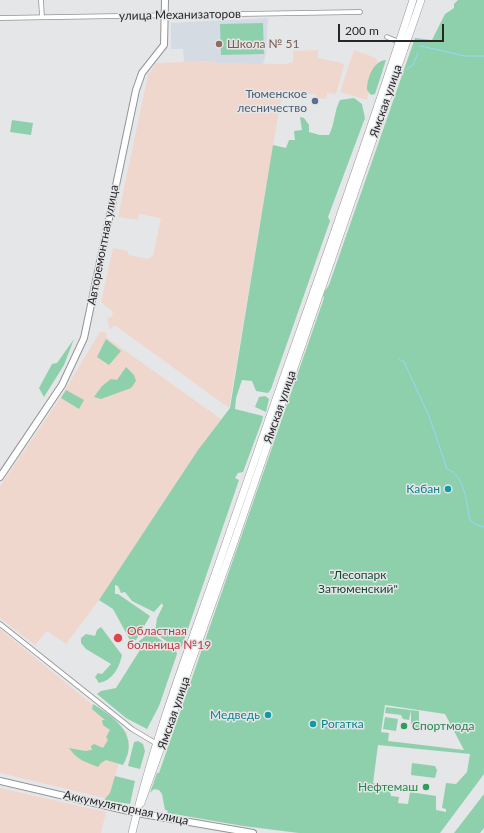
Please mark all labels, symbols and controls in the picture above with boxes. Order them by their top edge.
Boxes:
street label: улица Механизаторов [119,7,241,23]
scale bar [340,16,446,42]
text: 200 m [345,23,379,38]
place label: Школа № 51 [227,37,299,51]
marker: Школа № 51 [214,39,224,49]
street label: Ямская улица [367,63,405,139]
place label: Тюменское лесничество [237,87,307,115]
marker: Тюменское лесничество [310,96,320,106]
street label: Авторемонтная улица [84,184,122,306]
street label: Ямская улица [261,369,299,445]
place label: Кабан [406,482,440,496]
marker: Кабан [443,484,453,494]
park label: "Лесопарк Затюменский" [318,568,398,596]
place label: Областная больница №19 [127,624,211,652]
marker: Областная больница №19 [112,632,124,644]
street label: Ямская улица [155,675,193,751]
place label: Медведь [210,708,260,722]
marker: Медведь [263,710,273,720]
place label: Рогатка [321,717,364,731]
marker: Рогатка [308,719,318,729]
place label: Спортмода [412,719,475,733]
marker: Спортмода [399,721,409,731]
place label: Нефтемаш [358,780,418,794]
marker: Нефтемаш [421,782,431,792]
street label: Аккумуляторная улица [62,788,190,828]

